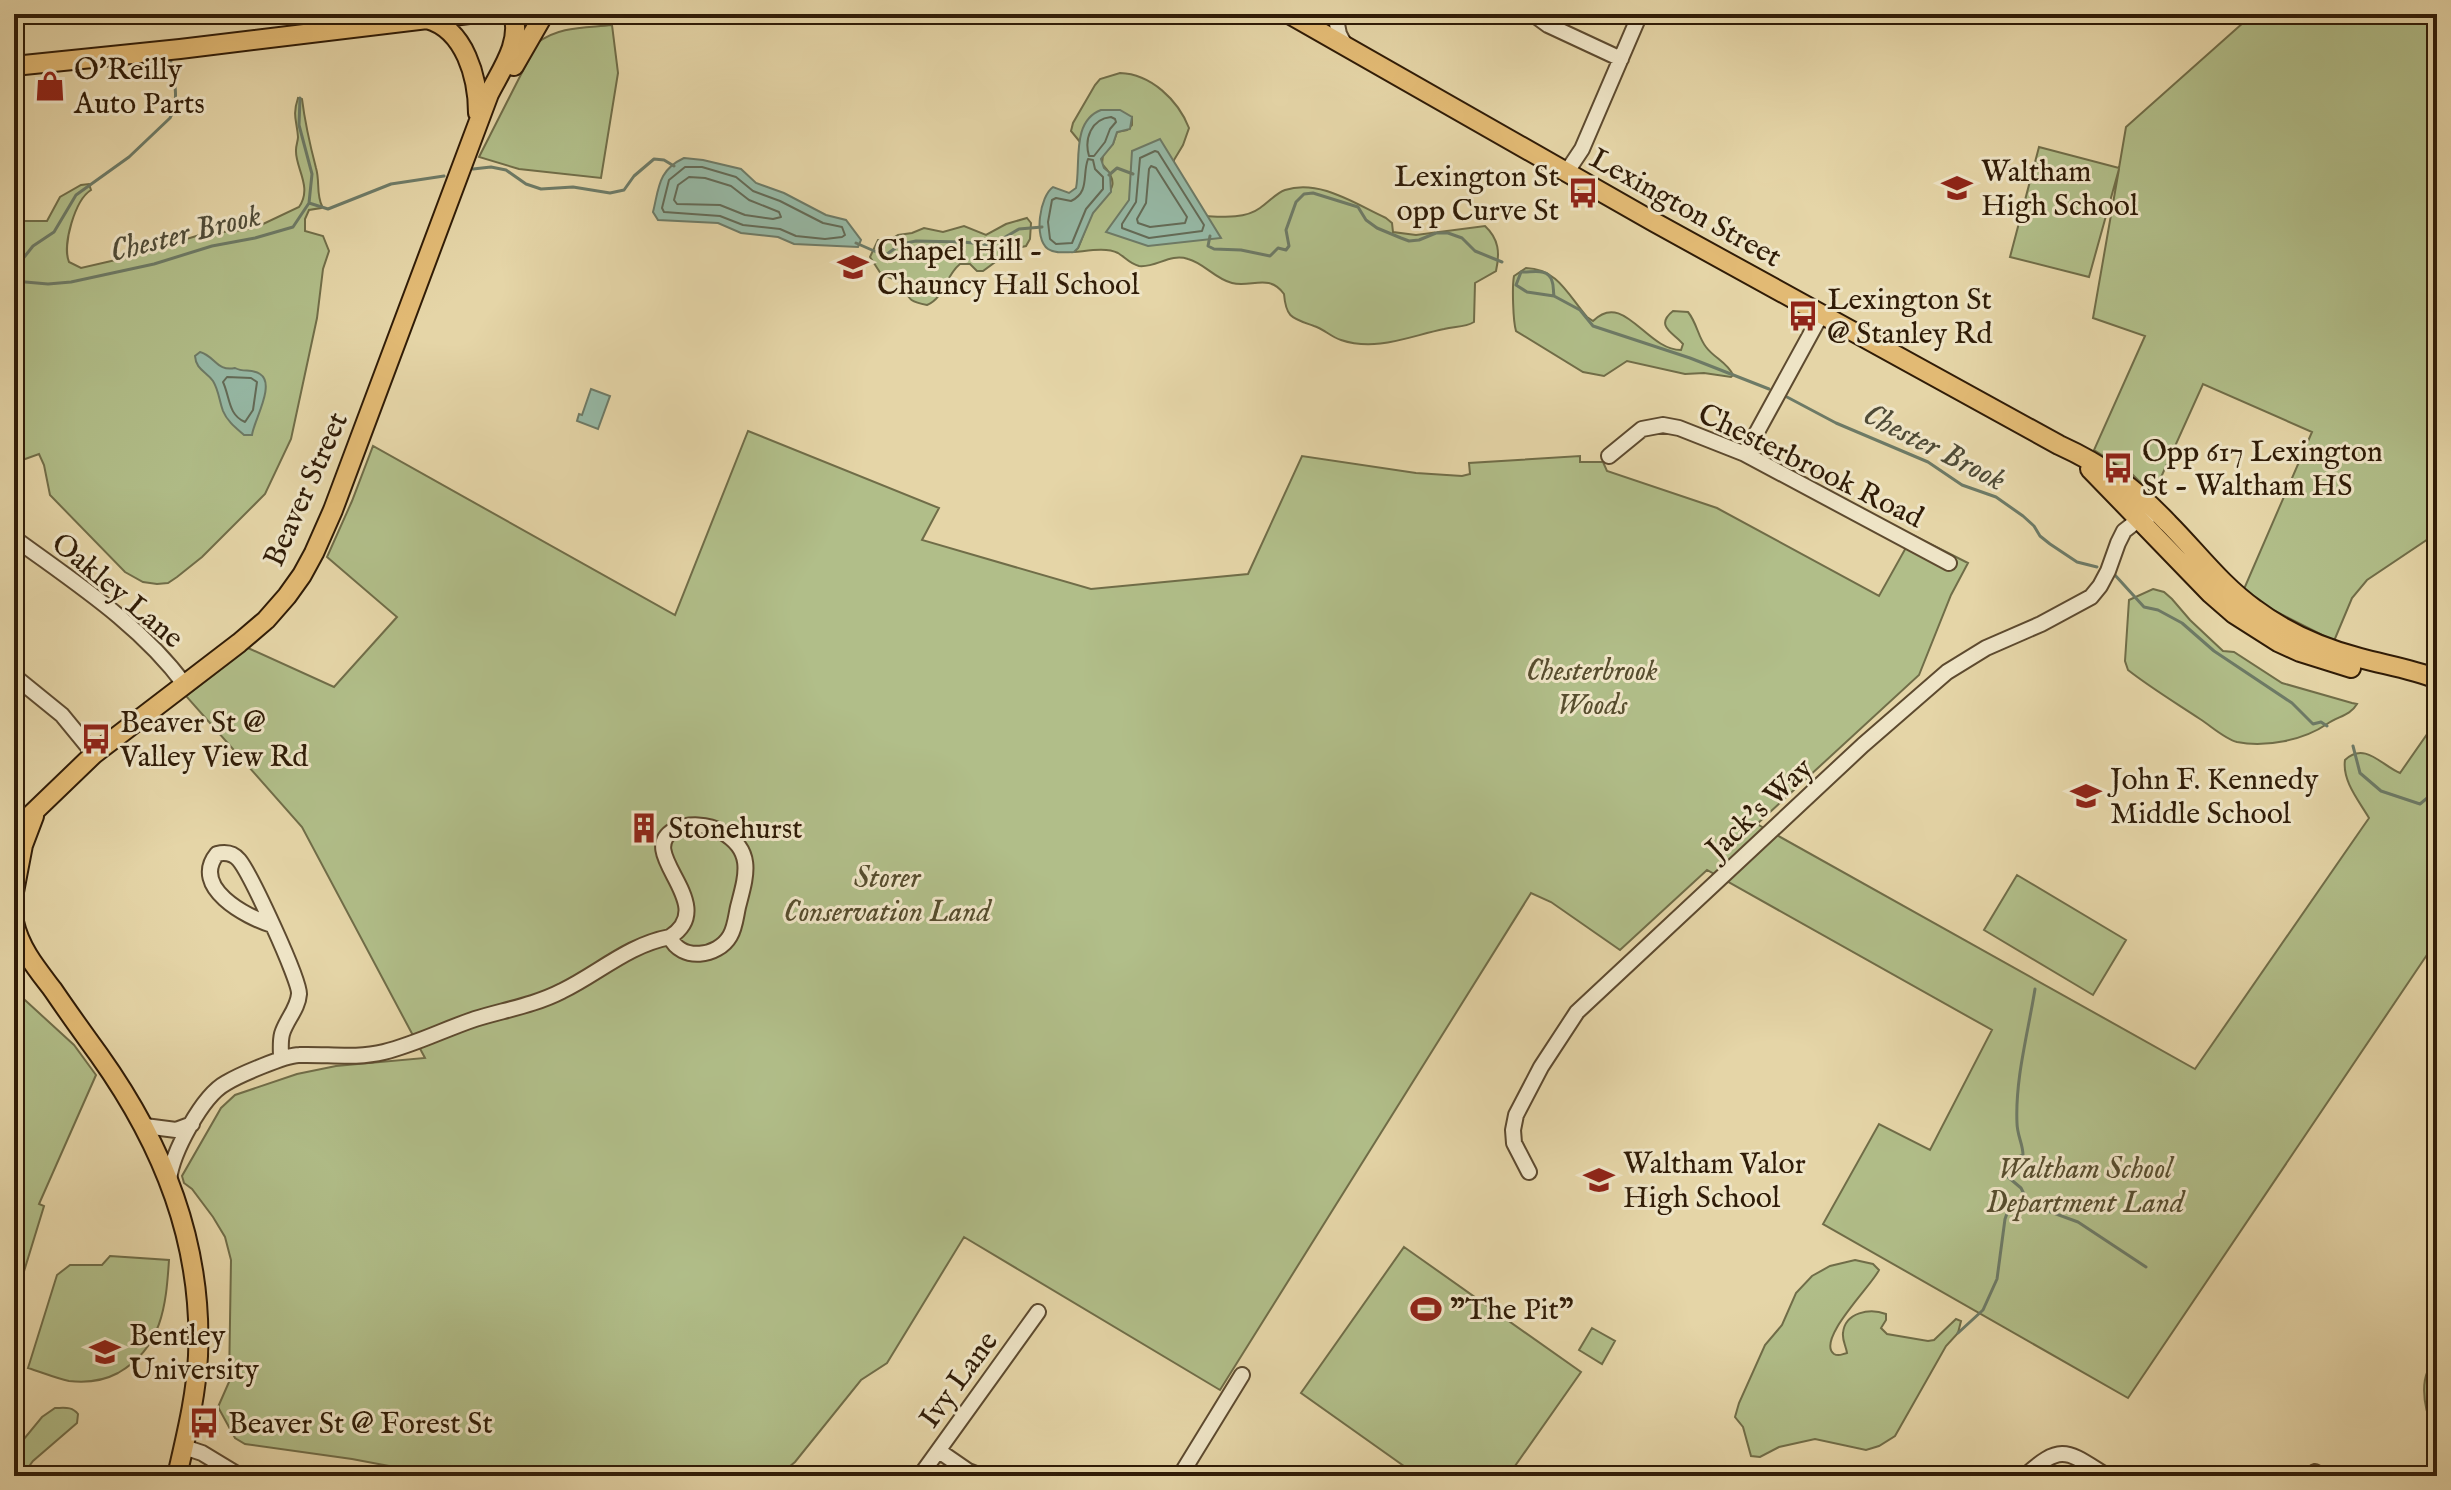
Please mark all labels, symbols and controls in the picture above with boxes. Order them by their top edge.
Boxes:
place label: O'Reilly Auto Parts [73,52,205,124]
shop icon: O'Reilly Auto Parts [33,69,67,103]
street label: Lexington Street [1582,140,1788,277]
place label: Waltham High School [1981,154,2139,226]
place label: Lexington St opp Curve St [1394,159,1559,231]
school or university icon: Waltham High School [1940,171,1974,205]
bus stop icon: Lexington St opp Curve St [1566,176,1600,210]
water label: Chester Brook [106,196,266,273]
place label: Chapel Hill - Chauncy Hall School [877,233,1140,305]
school or university icon: Chapel Hill - Chauncy Hall School [836,250,870,284]
place label: Lexington St @ Stanley Rd [1827,282,1994,354]
bus stop icon: Lexington St @ Stanley Rd [1786,299,1820,333]
water label: Chester Brook [1856,395,2012,502]
street label: Chesterbrook Road [1691,396,1930,538]
street label: Beaver Street [256,407,358,573]
place label: Opp 617 Lexington St - Waltham HS [2142,434,2383,506]
bus stop icon: Opp 617 Lexington St - Waltham HS [2101,451,2135,485]
street label: Oakley Lane [43,525,191,658]
park label: Chesterbrook Woods [1526,653,1658,725]
place label: Beaver St @ Valley View Rd [119,705,309,777]
bus stop icon: Beaver St @ Valley View Rd [79,722,113,756]
street label: Jack's Way [1697,750,1822,871]
place label: John F. Kennedy Middle School [2107,762,2319,834]
school or university icon: John F. Kennedy Middle School [2069,779,2103,813]
building icon: Stonehurst [627,811,661,845]
place label: Stonehurst [668,811,803,849]
park label: Storer Conservation Land [783,860,992,932]
place label: Waltham Valor High School [1623,1146,1806,1218]
park label: Waltham School Department Land [1986,1151,2186,1223]
school or university icon: Waltham Valor High School [1582,1163,1616,1197]
sports icon: "The Pit" [1409,1292,1443,1326]
place label: "The Pit" [1450,1292,1574,1330]
place label: Bentley University [129,1318,259,1390]
street label: Ivy Lane [912,1324,1008,1436]
school or university icon: Bentley University [88,1335,122,1369]
bus stop icon: Beaver St @ Forest St [187,1406,221,1440]
place label: Beaver St @ Forest St [228,1406,493,1444]

